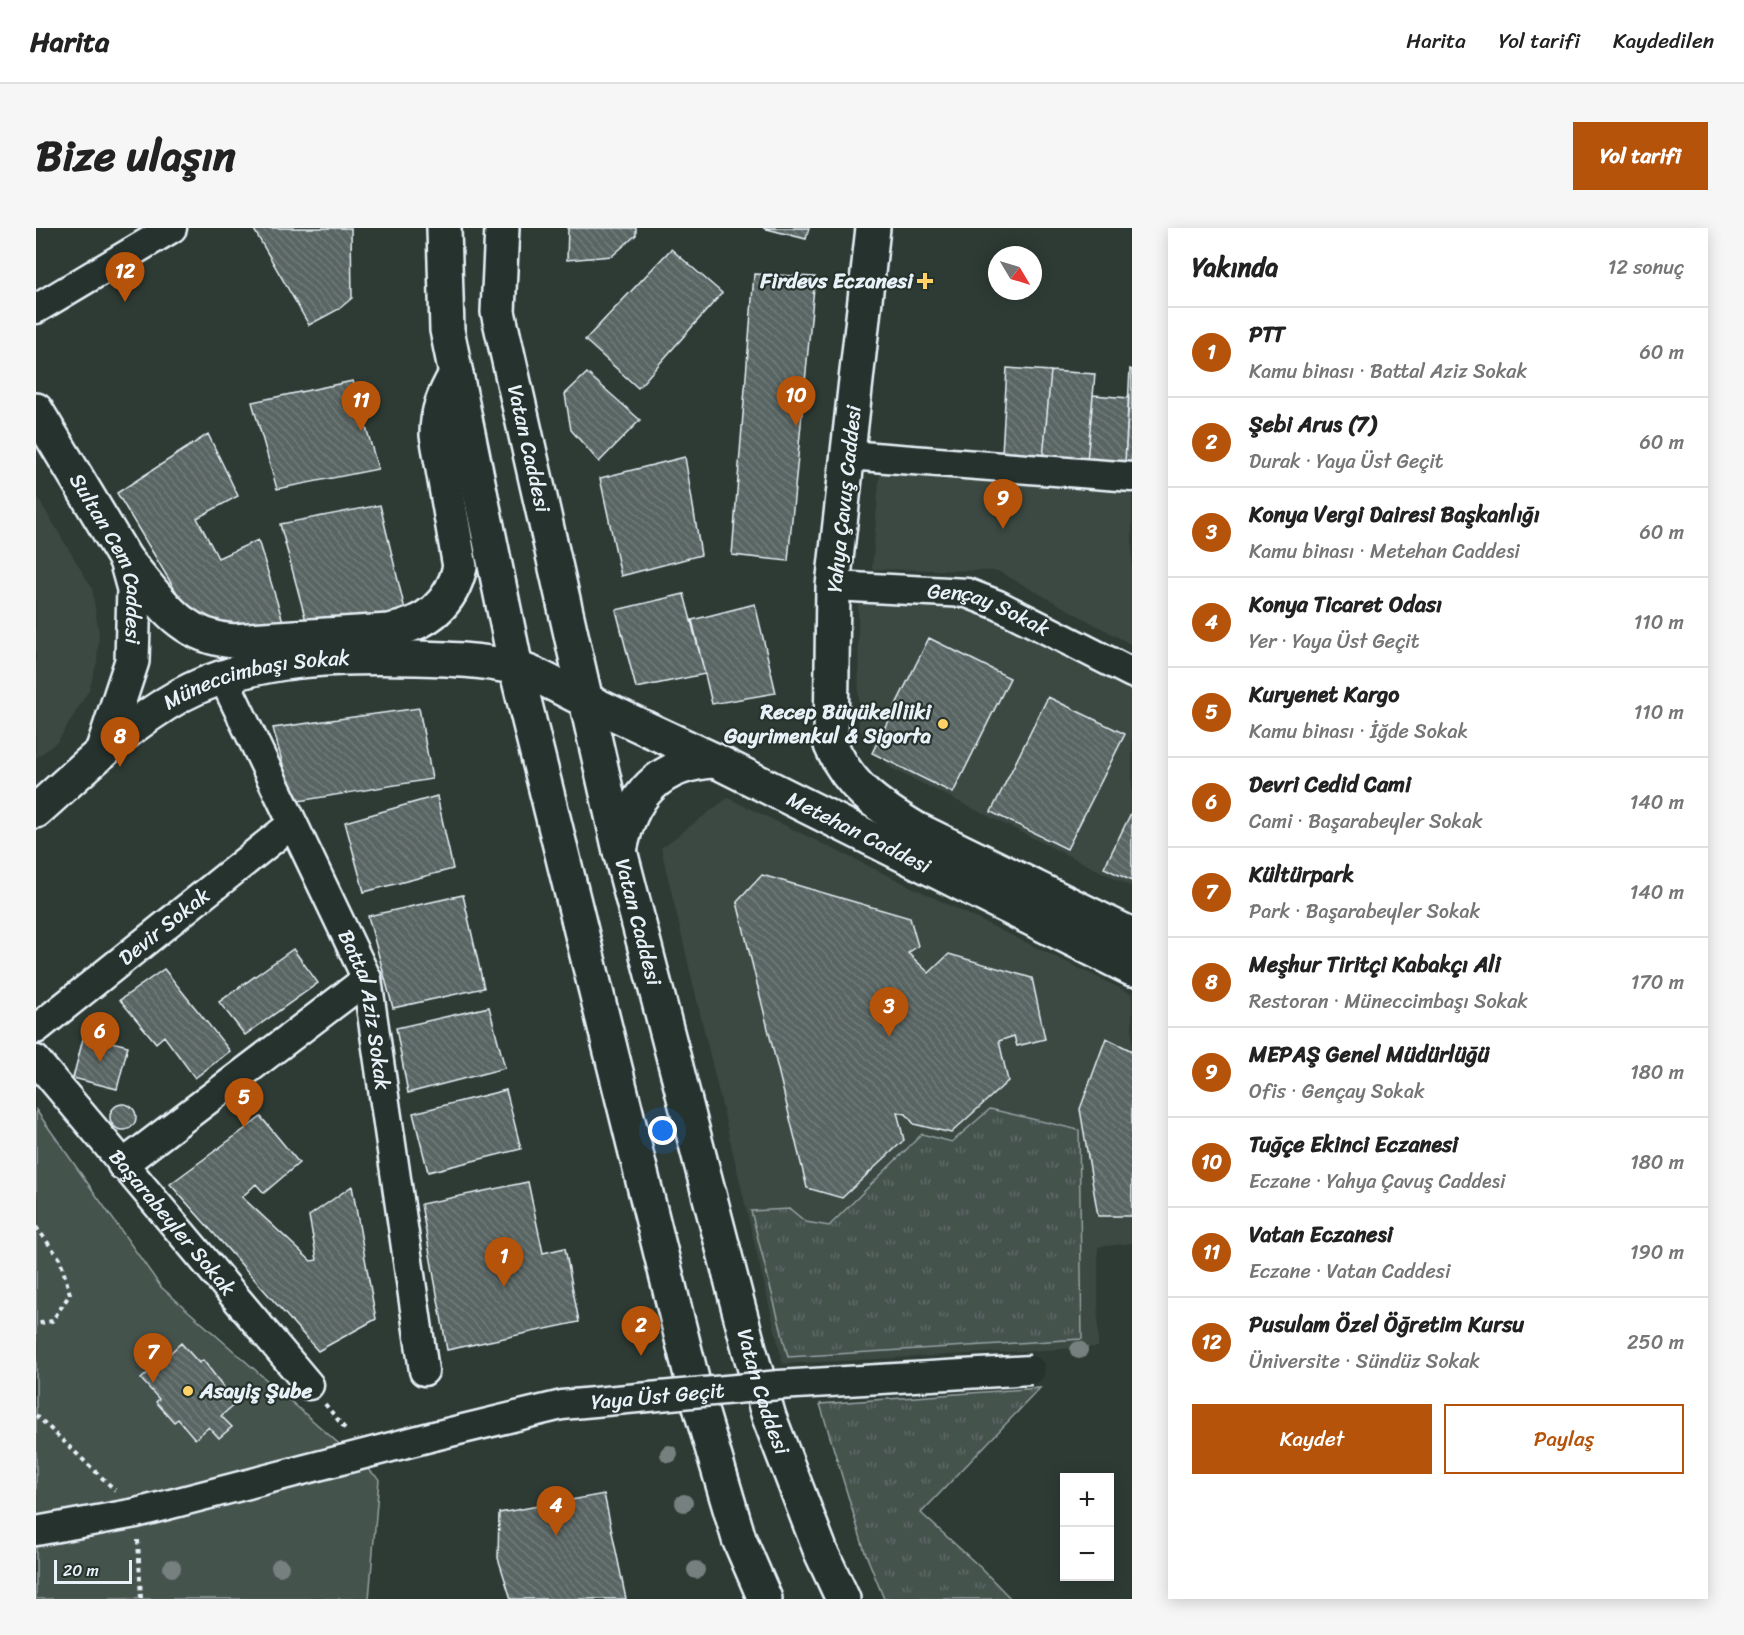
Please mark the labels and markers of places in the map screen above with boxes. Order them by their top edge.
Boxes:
pin: 12 [106,253,145,302]
place label: Firdevs Eczanesi [759,262,914,300]
marker: Firdevs Eczanesi [918,274,932,288]
pin: 10 [776,376,816,426]
pin: 11 [342,382,380,431]
pin: 9 [984,480,1022,529]
place label: Recep Büyükelliiki Gayrimenkul & Sigorta [723,693,932,755]
marker: Recep Büyükelliiki Gayrimenkul & Sigorta [936,717,950,731]
pin: 8 [100,718,140,767]
pin: 3 [870,988,908,1037]
pin: 6 [80,1012,120,1062]
pin: 5 [224,1078,264,1128]
pin: 1 [484,1238,524,1287]
pin: 2 [622,1306,660,1356]
pin: 7 [134,1334,172,1383]
place label: Asayiş Şube [199,1372,312,1410]
marker: Asayiş Şube [181,1384,195,1398]
pin: 4 [536,1486,576,1536]

